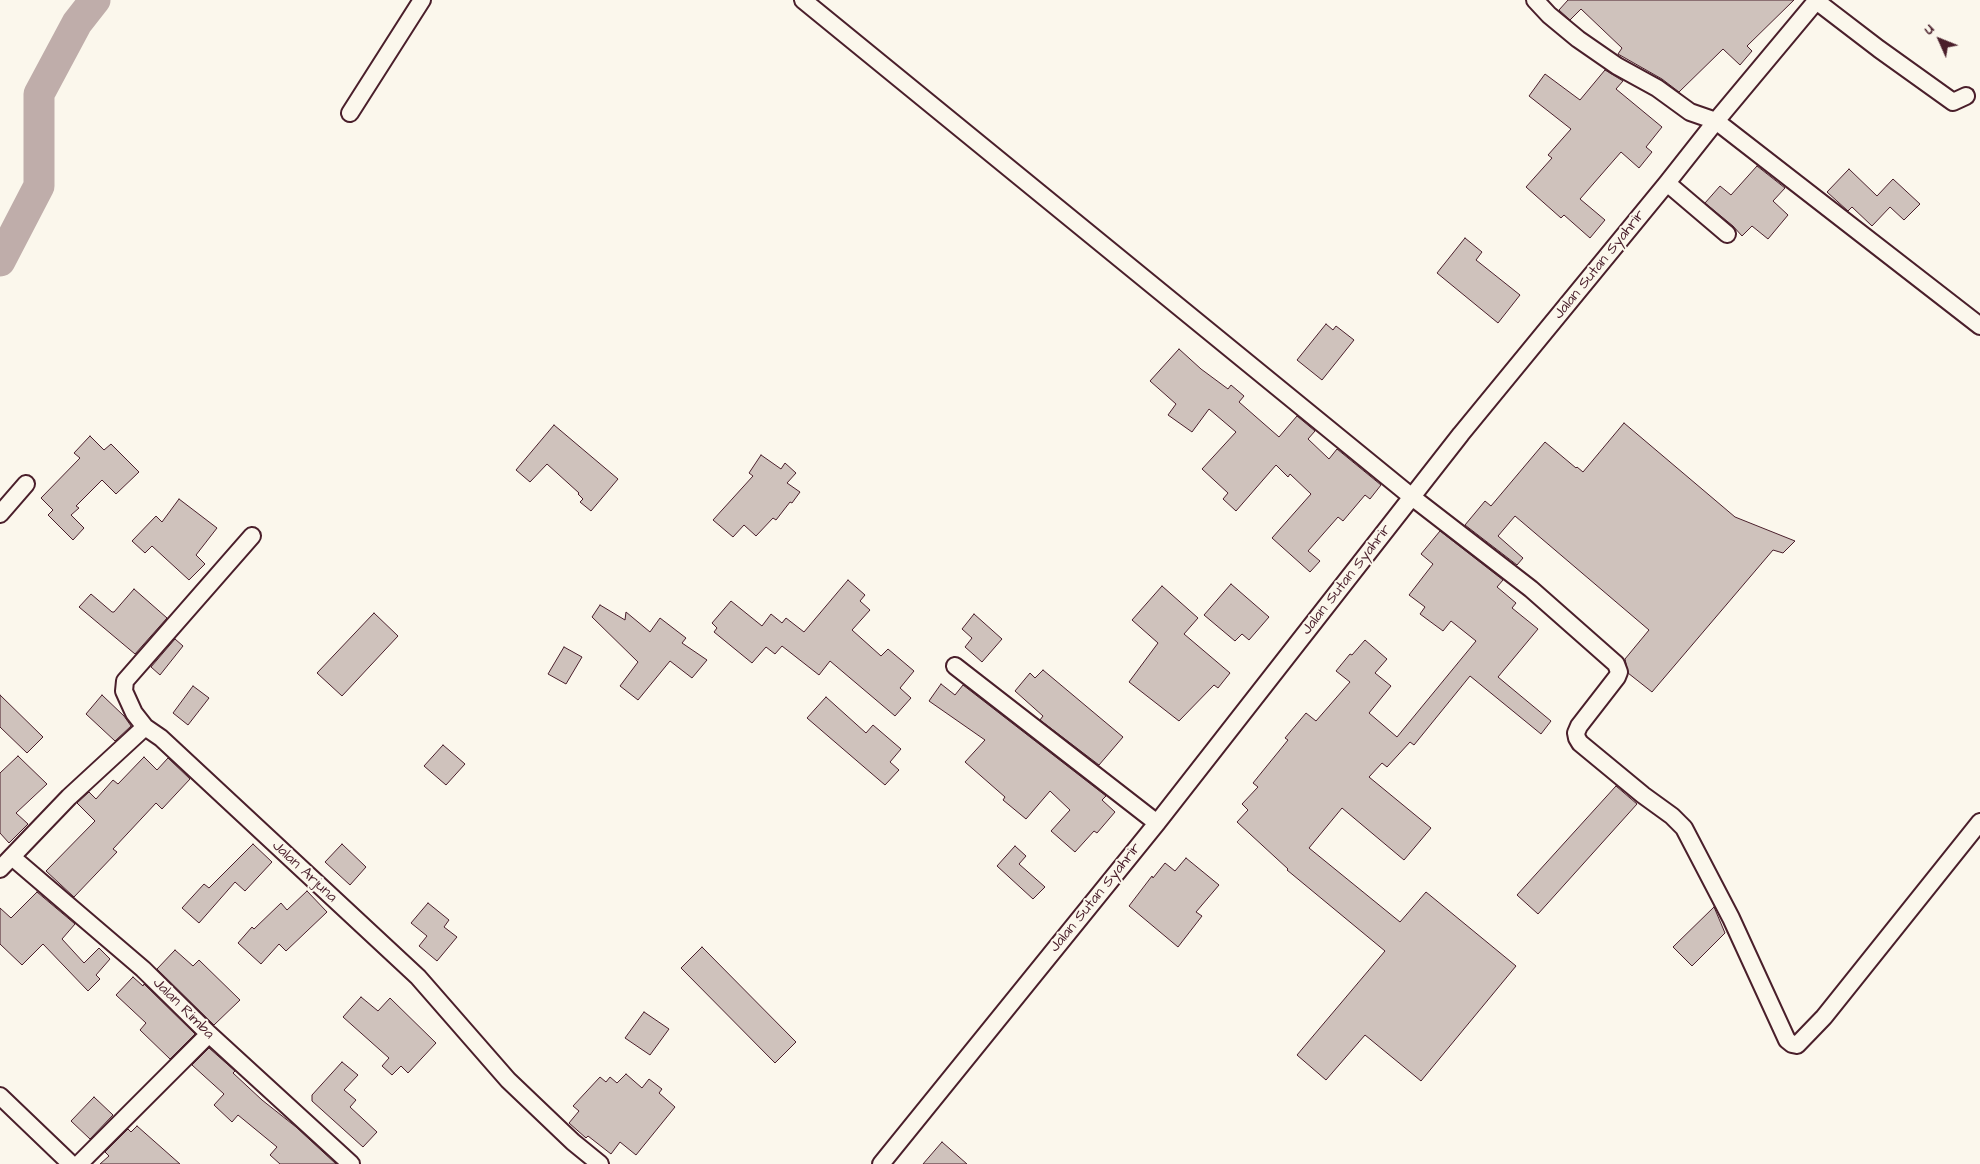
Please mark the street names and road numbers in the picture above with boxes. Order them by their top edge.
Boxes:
street label: Jalan Sutan Syahrir [1550,207,1650,323]
street label: Jalan Sutan Syahrir [1298,521,1396,639]
street label: Jalan Arjuna [268,837,340,907]
street label: Jalan Sutan Syahrir [1046,840,1146,956]
street label: Jalan Rimba [148,974,218,1044]

